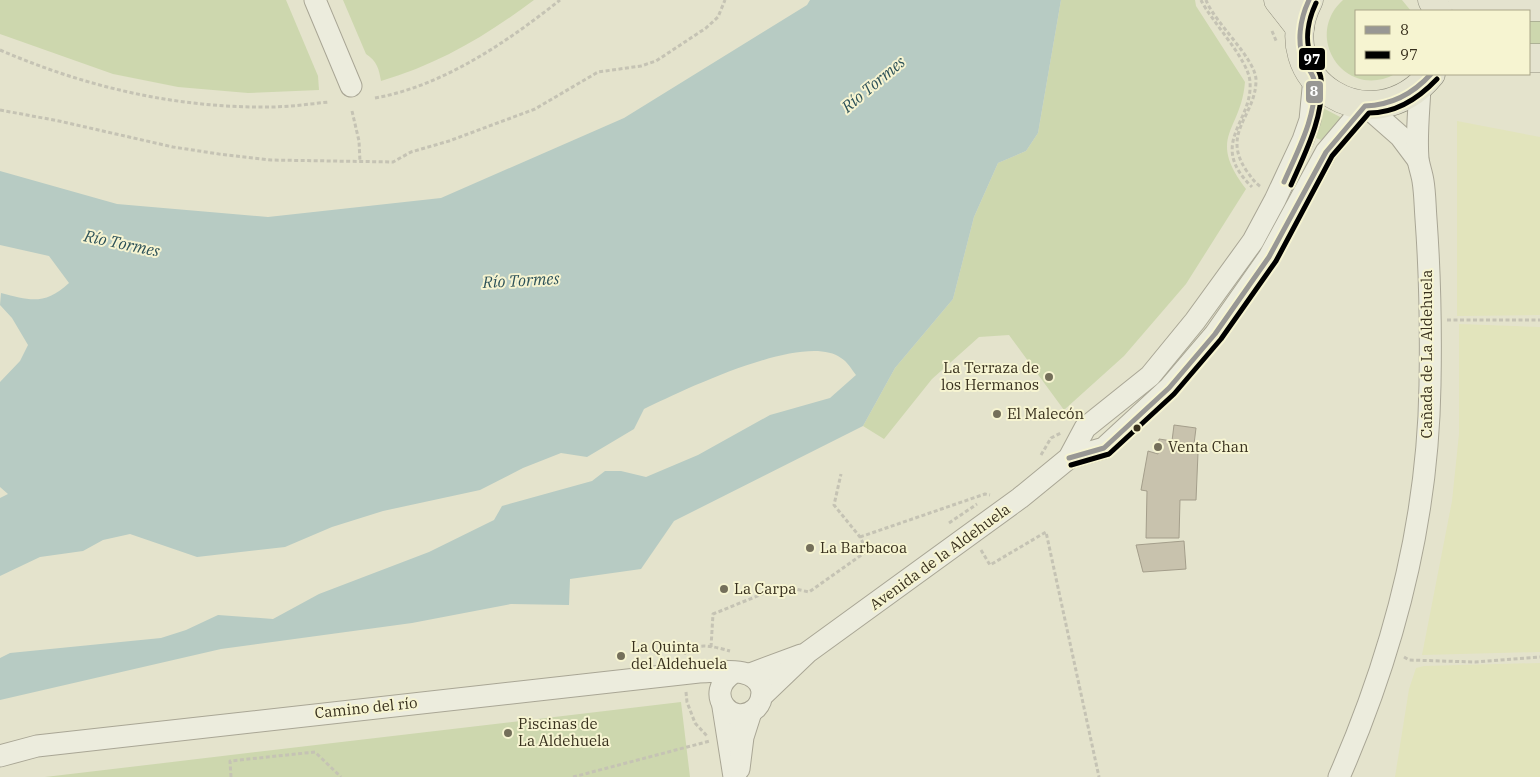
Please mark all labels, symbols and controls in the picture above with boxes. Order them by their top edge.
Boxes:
legend [1355,10,1530,75]
text: 8 [1400,20,1409,39]
text: 97 [1400,45,1418,64]
line badge: 97 [1298,47,1326,71]
text: 97 [1304,50,1320,68]
water label: Río Tormes [836,52,909,117]
line badge: 8 [1305,80,1324,104]
text: 8 [1310,82,1318,100]
water label: Río Tormes [81,225,162,261]
water label: Río Tormes [481,268,560,292]
street label: Cañada de La Aldehuela [1417,270,1436,438]
place label: La Terraza de los Hermanos [941,358,1039,394]
marker: La Terraza de los Hermanos [1043,371,1055,383]
place label: El Malecón [1007,404,1084,423]
marker: El Malecón [991,408,1003,420]
unlabelled marker [1132,423,1142,433]
place label: Venta Chan [1168,437,1249,456]
marker: Venta Chan [1152,441,1164,453]
street label: Avenida de la Aldehuela [866,499,1014,614]
place label: La Barbacoa [820,538,907,557]
marker: La Barbacoa [804,542,816,554]
place label: La Carpa [734,579,797,598]
marker: La Carpa [718,583,730,595]
place label: La Quinta del Aldehuela [631,637,727,673]
marker: La Quinta del Aldehuela [615,650,627,662]
street label: Camino del río [314,693,418,722]
place label: Piscinas de La Aldehuela [518,714,610,750]
marker: Piscinas de La Aldehuela [502,727,514,739]

